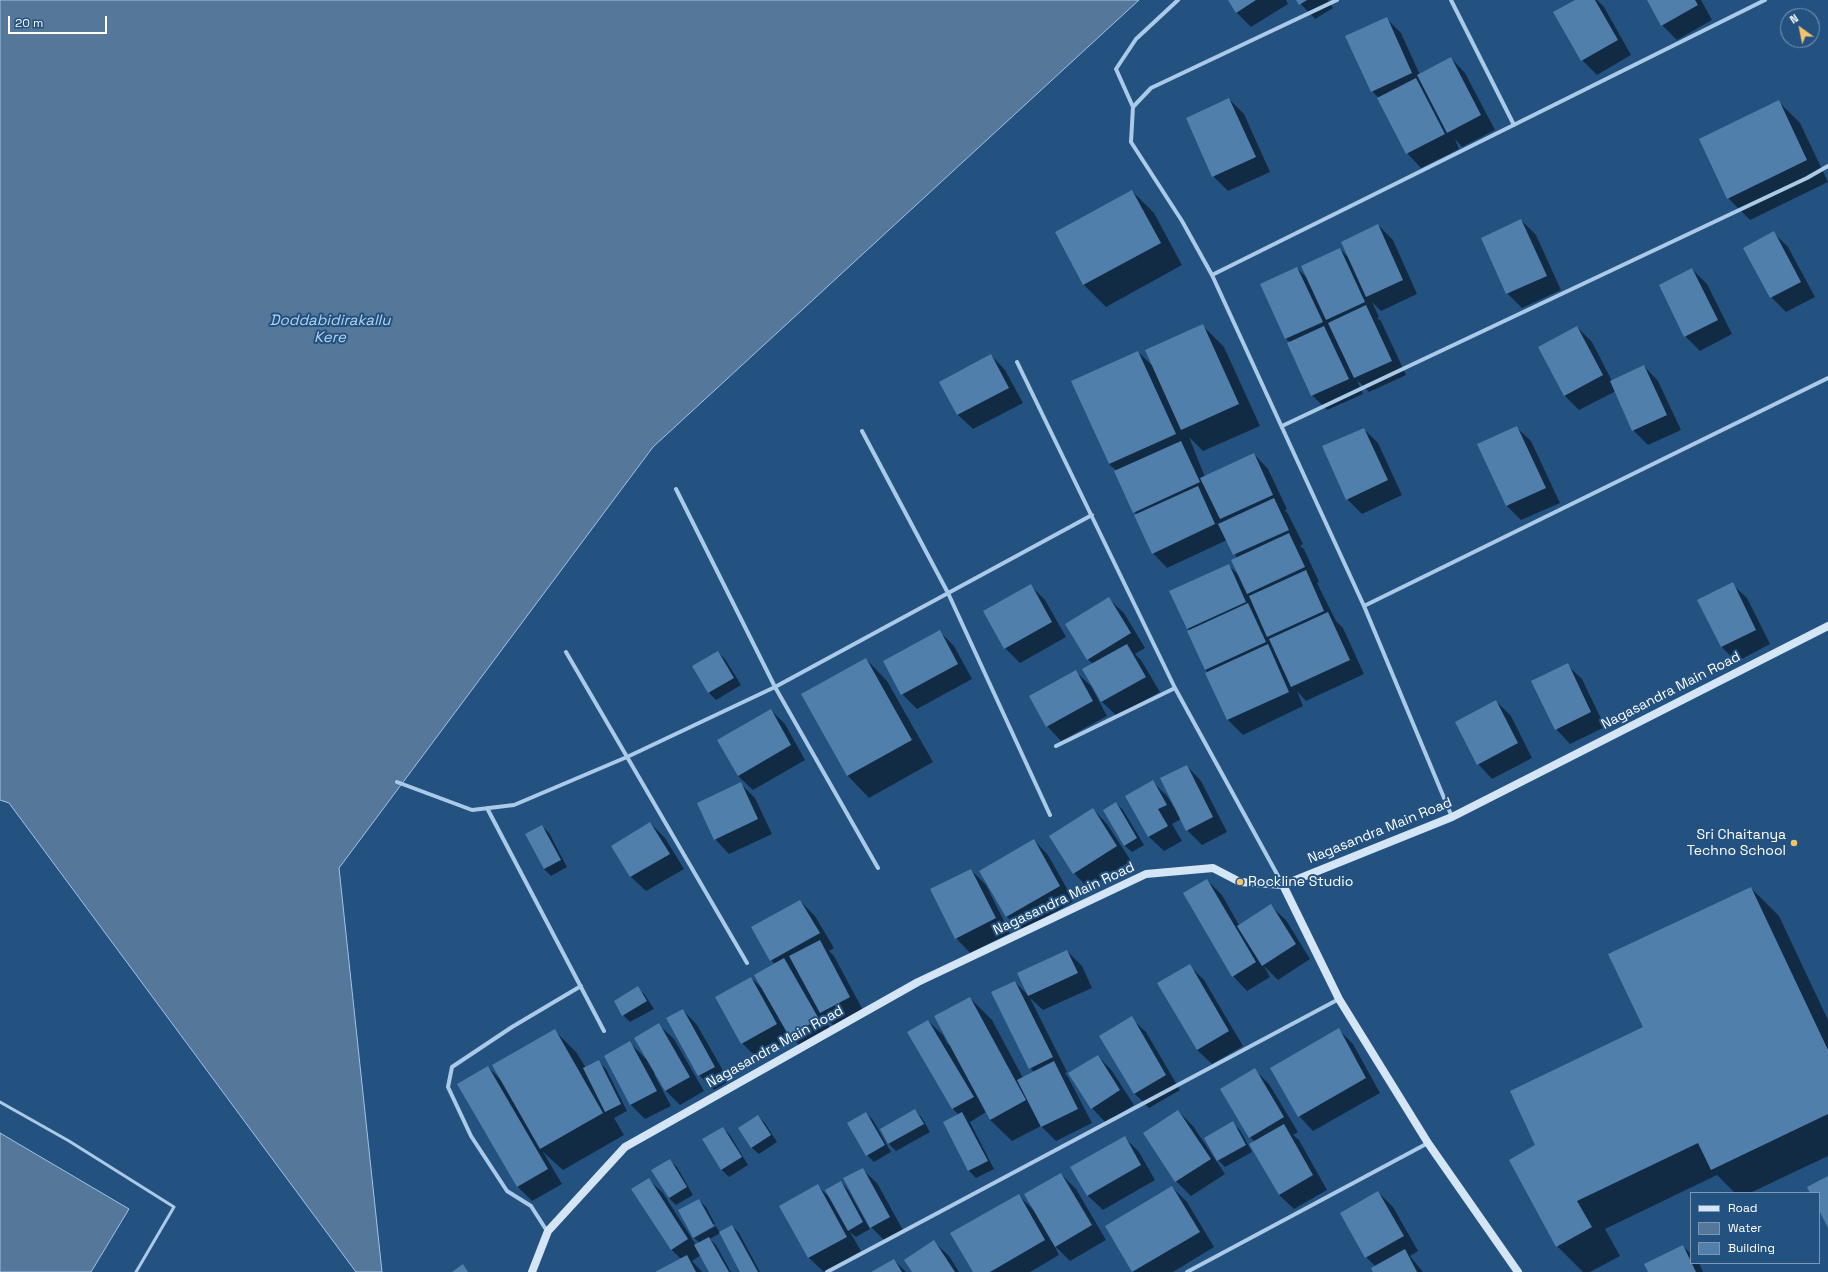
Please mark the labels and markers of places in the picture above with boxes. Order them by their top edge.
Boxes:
place label: Sri Chaitanya Techno School [1687,827,1786,860]
marker: Sri Chaitanya Techno School [1789,838,1799,848]
place label: Rockline Studio [1248,874,1353,890]
marker: Rockline Studio [1235,877,1245,887]

